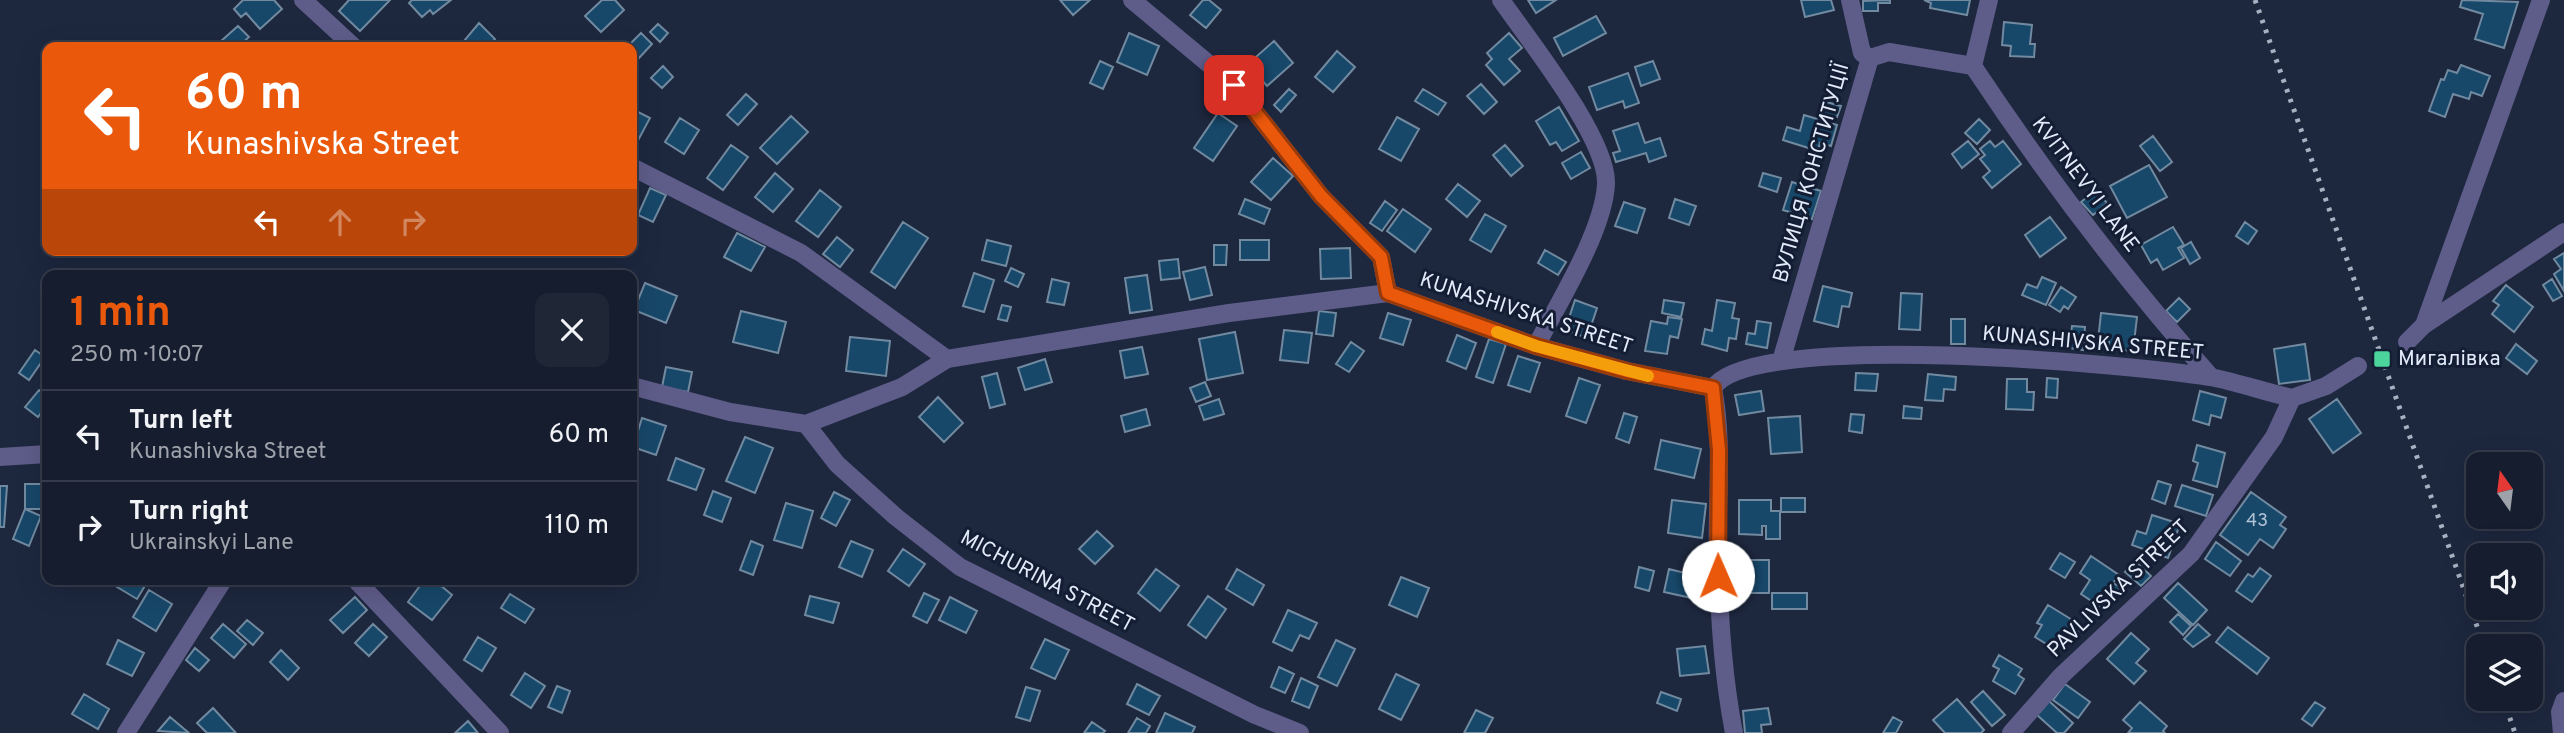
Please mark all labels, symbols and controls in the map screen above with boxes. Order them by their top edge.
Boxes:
pin [1204,55,1264,115]
street label: ВУЛИЦЯ КОНСТИТУЦІЇ [1768,59,1857,286]
text: 60 m [185,65,303,127]
icon: arrive [1215,66,1253,104]
icon: left [70,70,161,161]
street label: KVITNEVYI LANE [2025,112,2145,258]
text: Kunashivska Street [185,126,460,166]
icon: left [248,203,286,241]
icon: ahead [321,203,359,241]
icon: right [394,203,432,241]
street label: KUNASHIVSKA STREET [1416,267,1636,361]
text: 1 min [70,288,171,341]
button: close [535,293,609,367]
street label: KUNASHIVSKA STREET [1981,321,2205,367]
text: 250 m · 10:07 [70,341,203,370]
place label: Мигалівка [2398,346,2501,373]
marker: Мигалівка [2372,349,2392,369]
text: Turn left [129,405,233,438]
icon: left [70,417,108,455]
text: 60 m [549,419,609,452]
text: Kunashivska Street [129,438,326,467]
north arrow [2466,452,2543,528]
map controls [2466,452,2543,711]
text: Turn right [129,496,249,529]
icon: right [70,508,108,546]
text: 110 m [545,510,609,543]
house number: 43 [2246,510,2268,533]
street label: PAVLIVSKA STREET [2042,514,2196,664]
street label: MICHURINA STREET [955,525,1139,639]
text: Ukrainskyi Lane [129,529,294,558]
position arrow [1681,539,1755,613]
button: sound [2466,543,2543,620]
button: layers [2466,634,2543,711]

